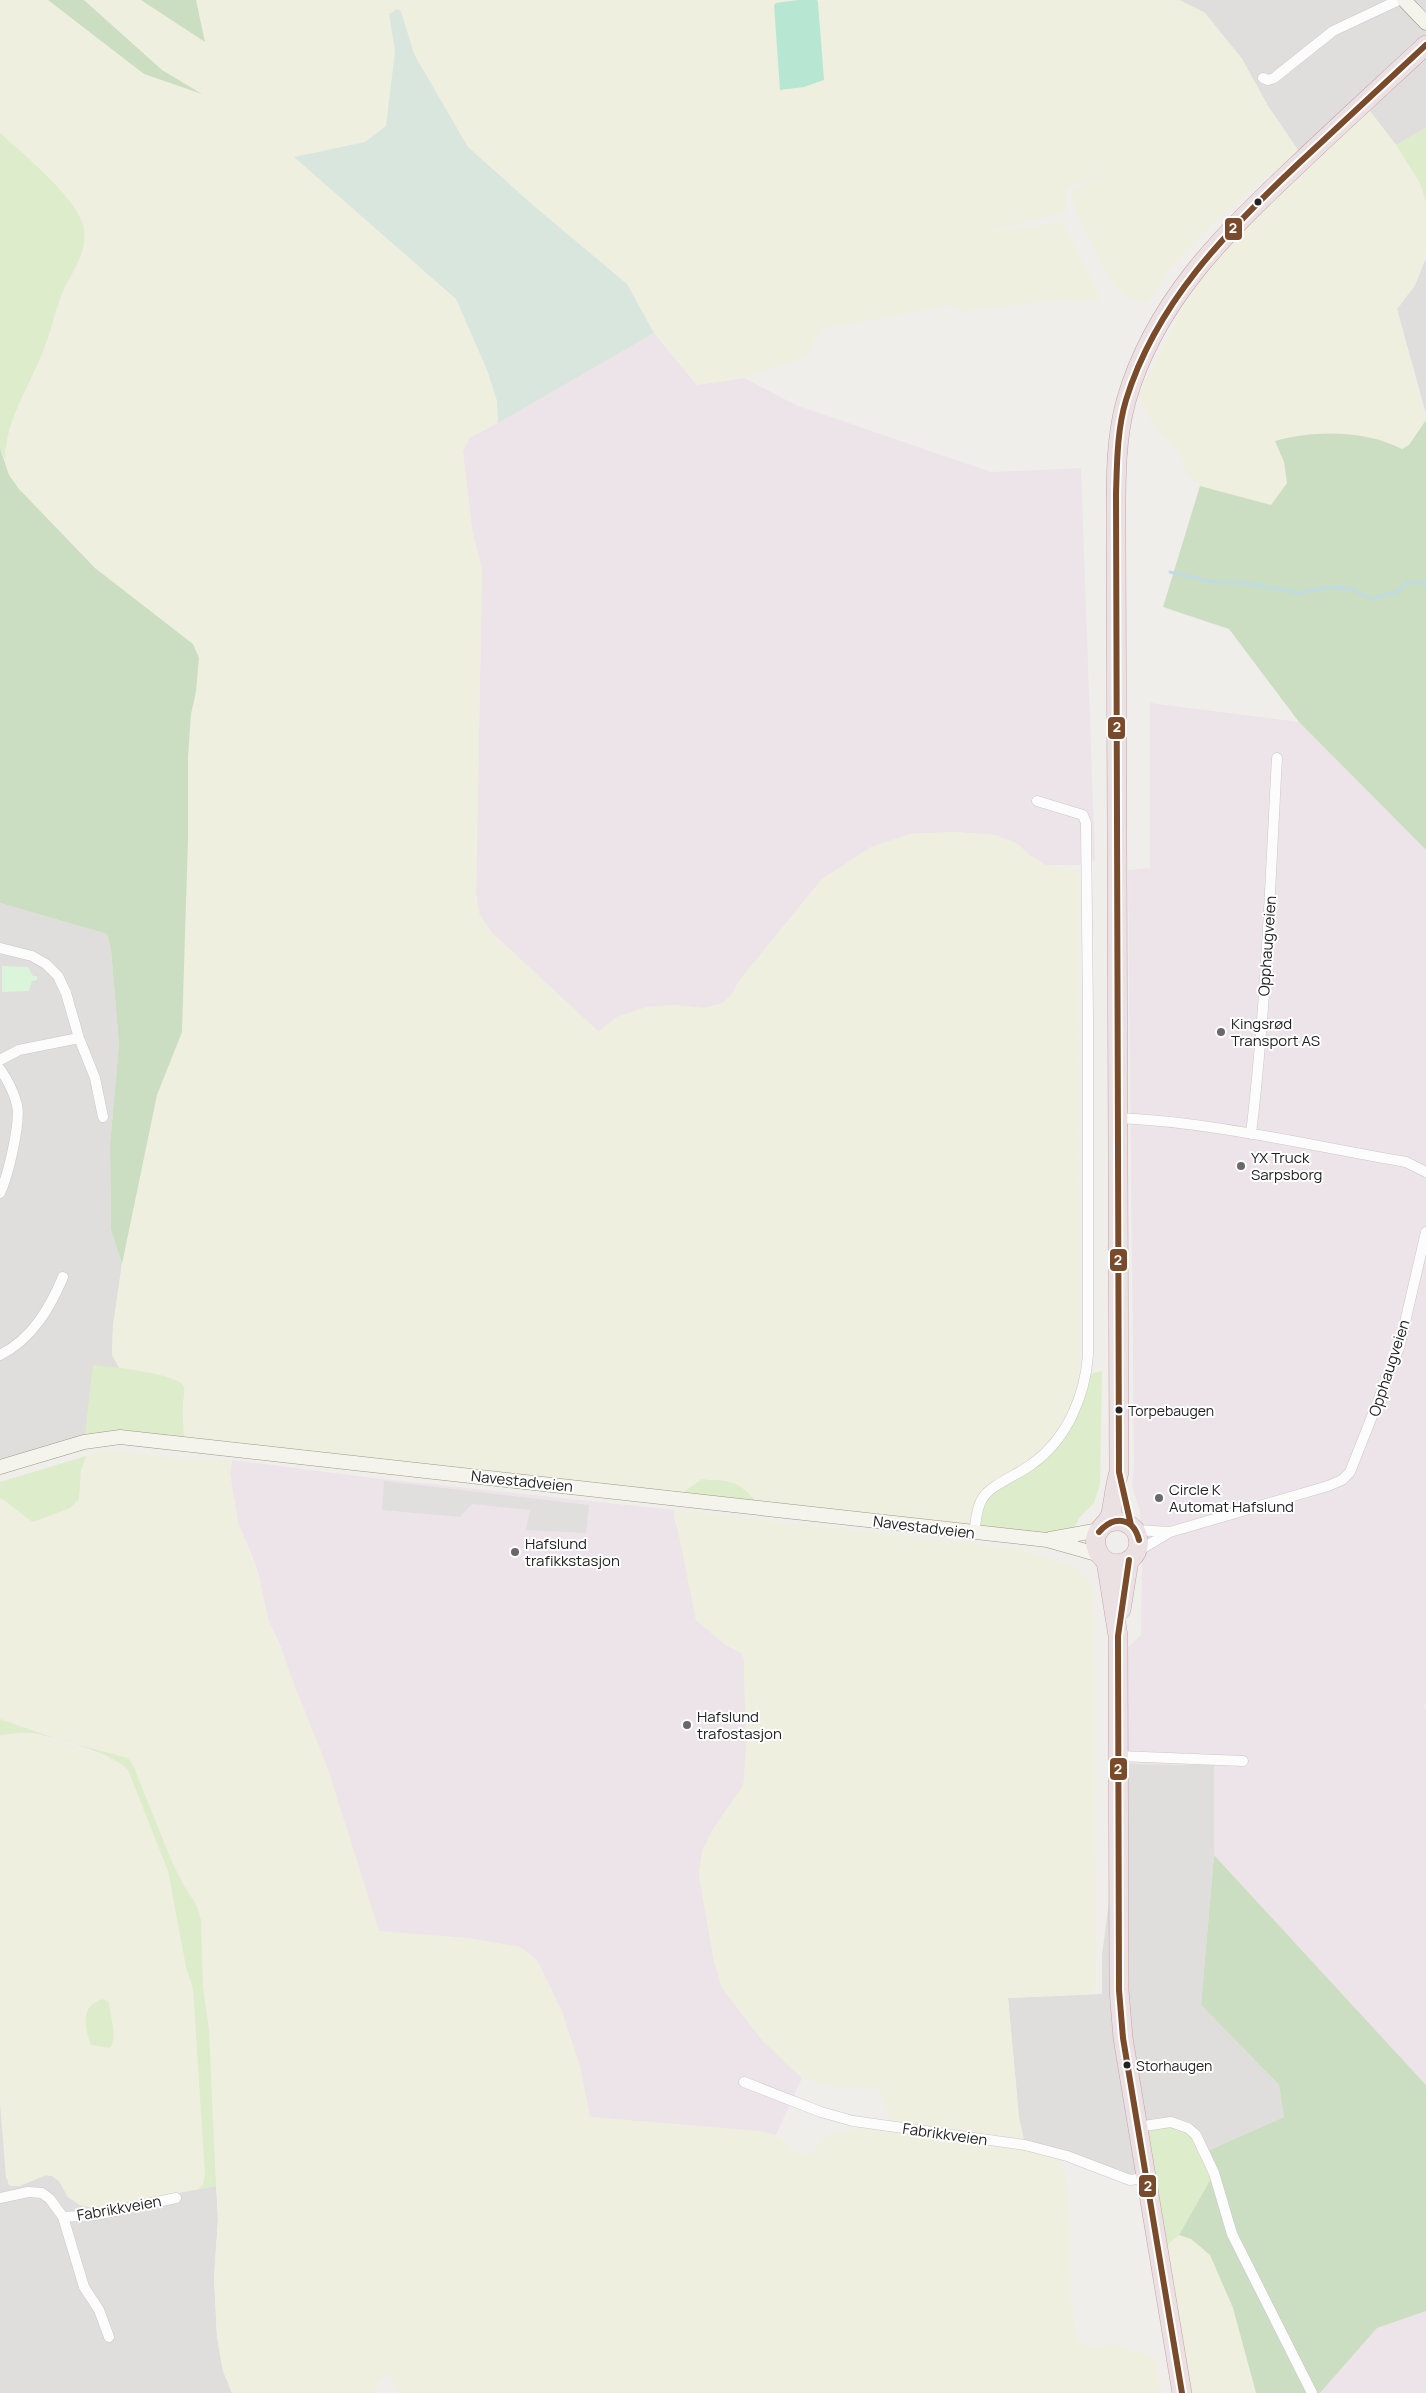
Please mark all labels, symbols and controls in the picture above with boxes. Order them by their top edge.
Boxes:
unlabelled marker [1253,197,1263,207]
line badge: 2 [1224,217,1243,241]
text: 2 [1229,218,1237,237]
line badge: 2 [1107,716,1126,740]
text: 2 [1113,717,1121,736]
street label: Opphaugveien [1253,895,1281,997]
place label: Kingsrød Transport AS [1231,1013,1320,1051]
marker: Kingsrød Transport AS [1215,1026,1227,1038]
place label: YX Truck Sarpsborg [1251,1147,1322,1185]
marker: YX Truck Sarpsborg [1235,1160,1247,1172]
line badge: 2 [1109,1248,1128,1272]
text: 2 [1114,1250,1122,1269]
street label: Opphaugveien [1363,1317,1415,1419]
place label: Torpebaugen [1128,1401,1214,1420]
marker: Torpebaugen [1114,1405,1124,1415]
street label: Navestadveien [470,1465,574,1497]
place label: Circle K Automat Hafslund [1169,1479,1294,1517]
marker: Circle K Automat Hafslund [1153,1492,1165,1504]
street label: Navestadveien [872,1510,976,1544]
place label: Hafslund trafikkstasjon [525,1533,620,1571]
marker: Hafslund trafikkstasjon [509,1546,521,1558]
place label: Hafslund trafostasjon [697,1706,782,1744]
marker: Hafslund trafostasjon [681,1719,693,1731]
line badge: 2 [1109,1757,1128,1781]
text: 2 [1114,1759,1122,1778]
place label: Storhaugen [1136,2056,1212,2075]
marker: Storhaugen [1122,2060,1132,2070]
street label: Fabrikkveien [901,2118,989,2150]
line badge: 2 [1138,2174,1157,2198]
text: 2 [1144,2176,1152,2195]
street label: Fabrikkveien [75,2190,163,2226]

